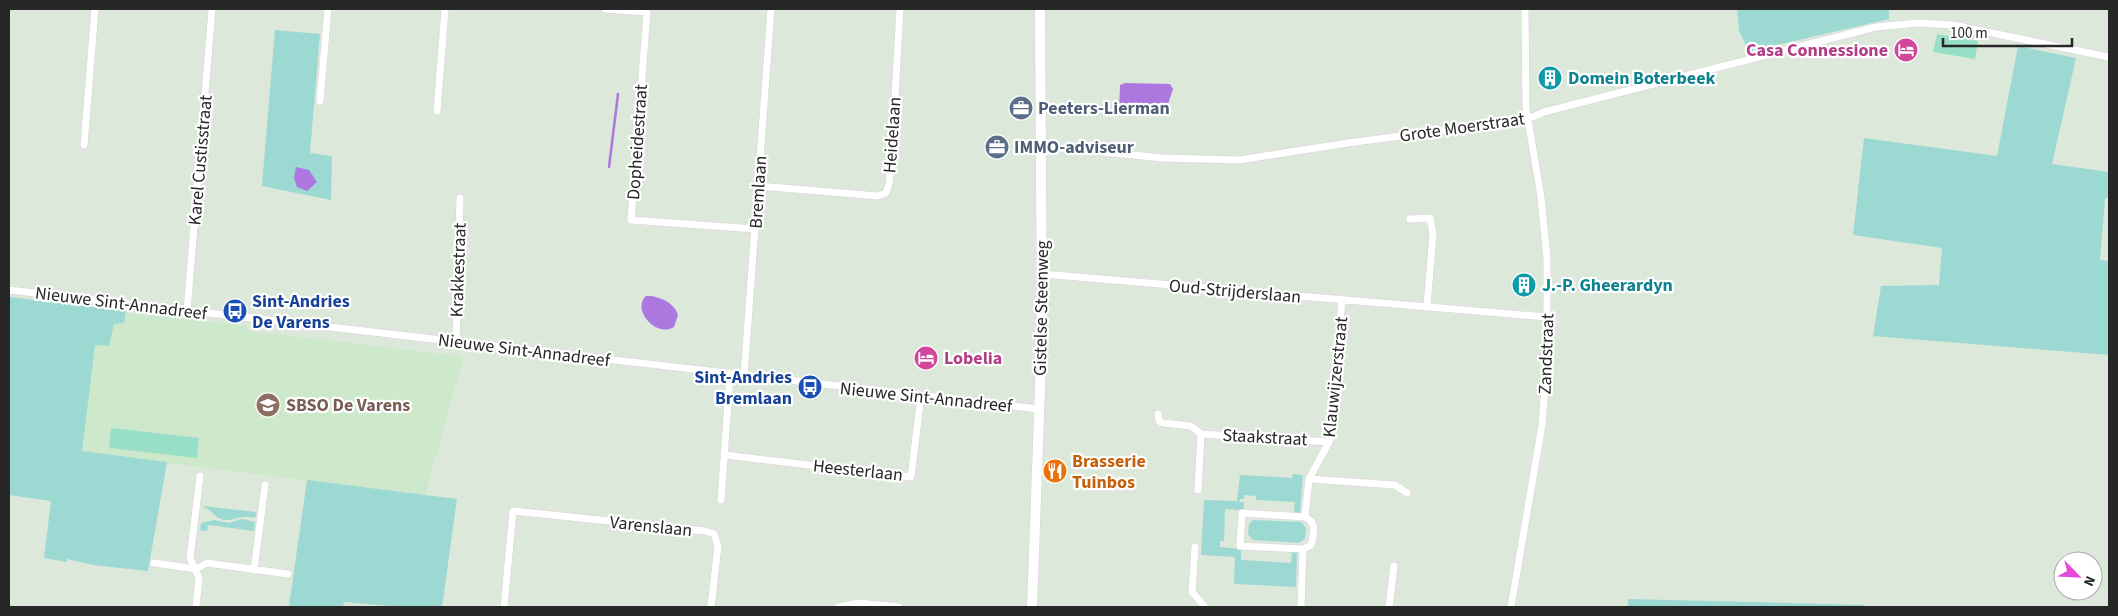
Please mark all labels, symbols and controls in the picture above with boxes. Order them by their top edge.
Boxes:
scale bar [1943,15,2072,47]
text: 100 m [1950,23,1988,44]
hotel icon: Casa Connessione [1893,37,1919,63]
place label: Casa Connessione [1746,38,1888,63]
building icon: Domein Boterbeek [1537,65,1563,91]
place label: Domein Boterbeek [1568,66,1715,91]
street label: Dopheidestraat [621,83,654,201]
street label: Karel Custisstraat [182,94,219,226]
office icon: Peeters-Lierman [1008,95,1034,121]
street label: Heidelaan [877,96,908,174]
place label: Peeters-Lierman [1038,96,1170,121]
street label: Grote Moerstraat [1398,106,1526,149]
office icon: IMMO-adviseur [984,134,1010,160]
place label: IMMO-adviseur [1014,135,1135,160]
street label: Bremlaan [743,155,774,229]
street label: Krakkestraat [444,222,473,318]
street label: Gistelse Steenweg [1028,240,1055,376]
building icon: J.-P. Gheerardyn [1511,272,1537,298]
street label: Oud-Strijderslaan [1168,273,1302,310]
place label: J.-P. Gheerardyn [1542,273,1673,298]
street label: Nieuwe Sint-Annadreef [34,281,209,327]
place label: Sint-Andries De Varens [252,289,350,335]
bus stop icon: Sint-Andries De Varens [222,298,248,324]
street label: Zandstraat [1533,313,1560,395]
street label: Klauwijzerstraat [1317,315,1354,439]
street label: Nieuwe Sint-Annadreef [437,328,612,374]
hotel icon: Lobelia [913,345,939,371]
place label: Lobelia [944,346,1002,371]
place label: Sint-Andries Bremlaan [694,365,792,411]
bus stop icon: Sint-Andries Bremlaan [797,374,823,400]
street label: Nieuwe Sint-Annadreef [839,376,1014,419]
school or university icon: SBSO De Varens [255,392,281,418]
place label: SBSO De Varens [286,393,410,418]
street label: Staakstraat [1222,423,1308,452]
place label: Brasserie Tuinbos [1072,449,1146,495]
street label: Heesterlaan [812,453,904,488]
restaurant icon: Brasserie Tuinbos [1042,458,1068,484]
street label: Varenslaan [608,510,693,543]
north arrow [2053,551,2103,601]
text: N [2078,573,2100,589]

